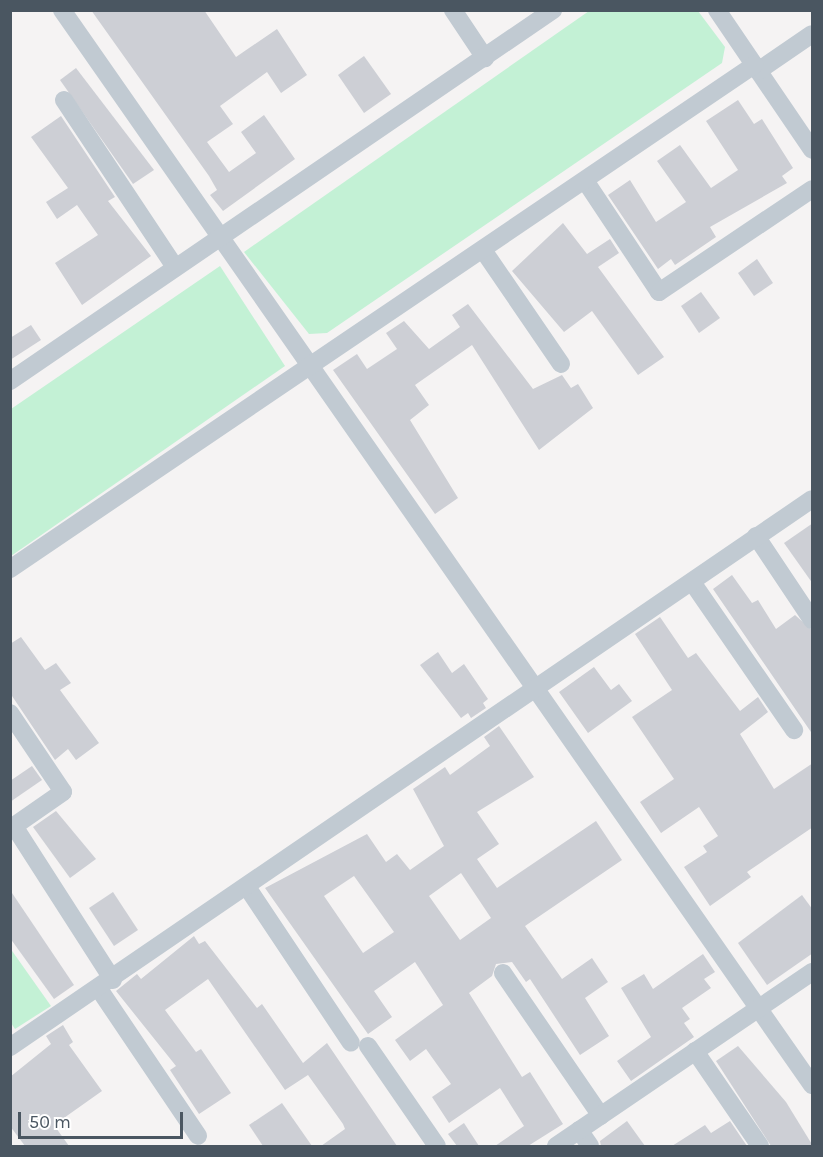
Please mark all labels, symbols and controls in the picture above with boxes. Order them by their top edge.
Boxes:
scale bar [21,1100,186,1138]
text: 50 m [29,1111,71,1133]

